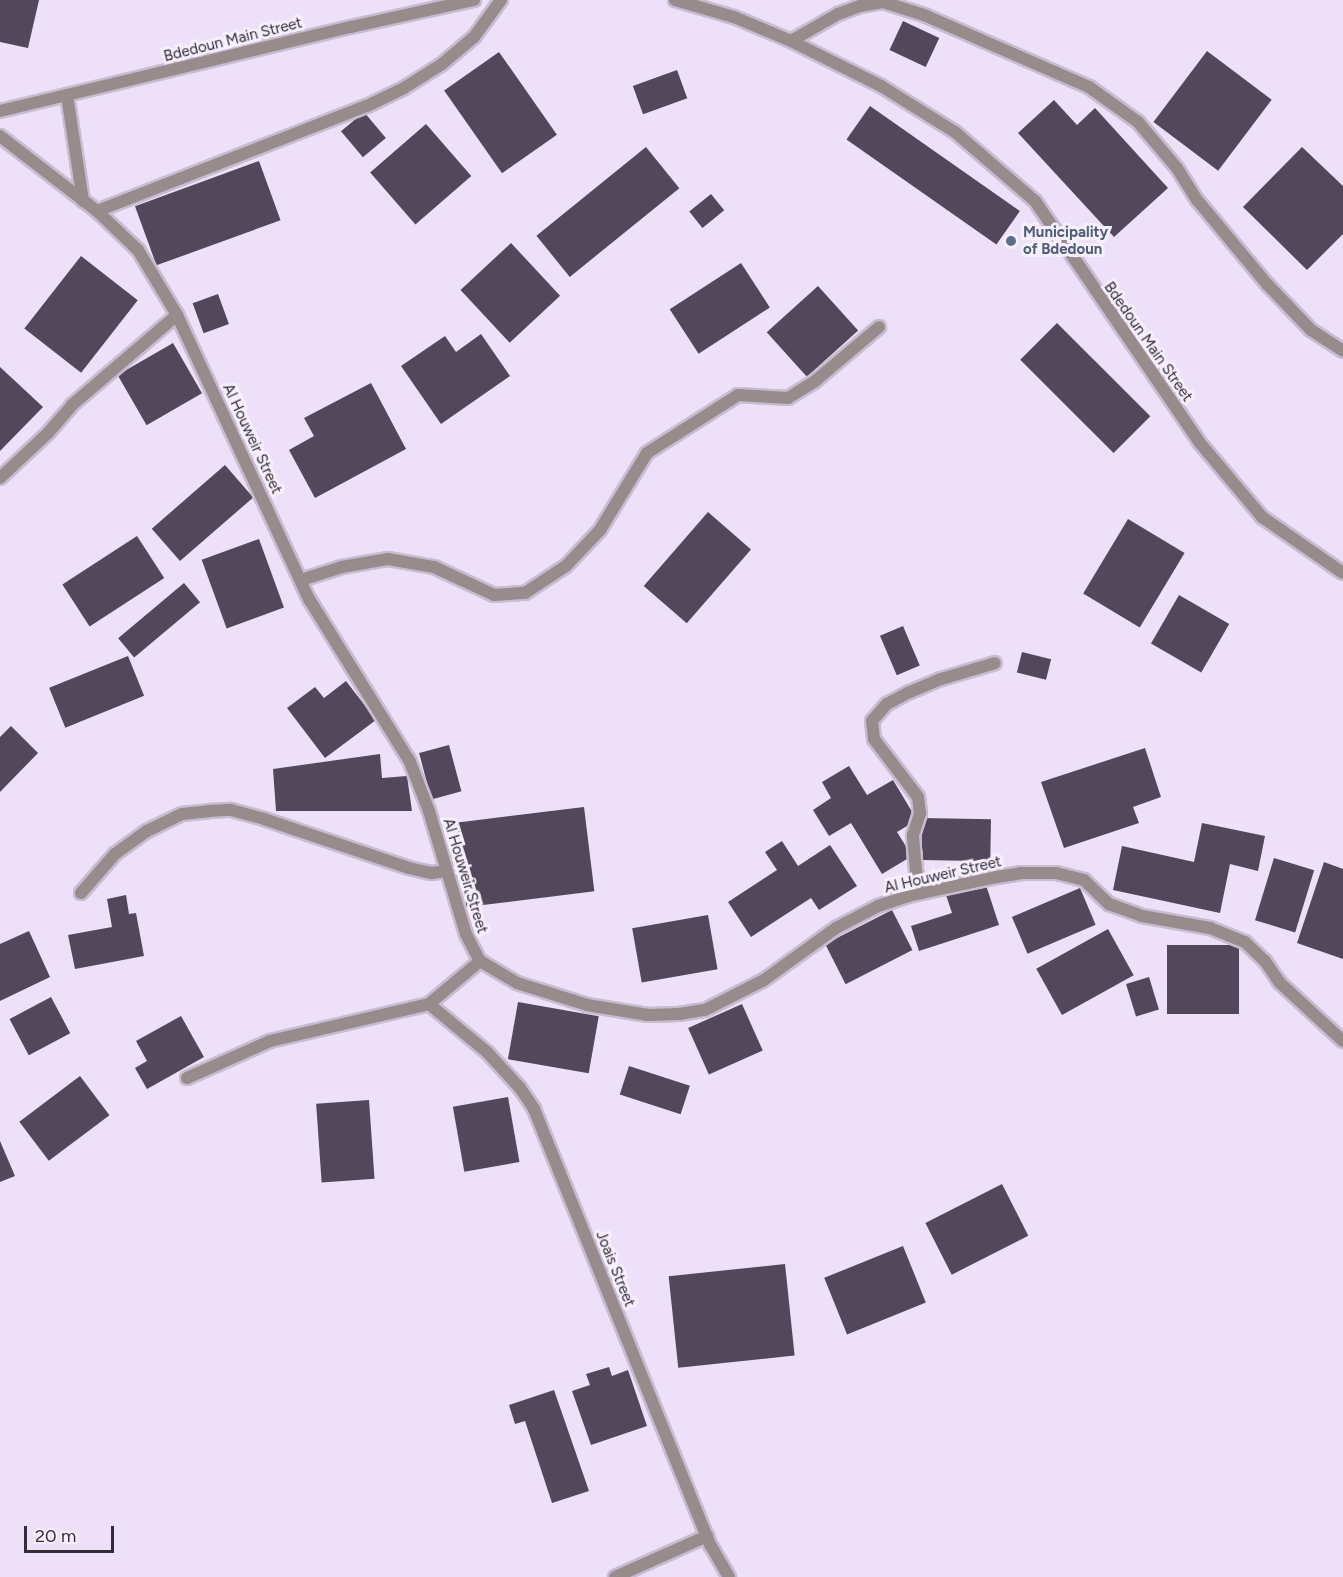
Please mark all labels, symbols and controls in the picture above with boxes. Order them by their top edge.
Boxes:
street label: Bdedoun Main Street [162,14,304,66]
place label: Municipality of Bdedoun [1023,223,1108,258]
marker: Municipality of Bdedoun [1004,234,1018,248]
street label: Bdedoun Main Street [1100,279,1196,405]
street label: Al Houweir Street [219,381,285,497]
street label: Al Houweir Street [439,816,491,936]
street label: Al Houweir Street [883,853,1003,897]
street label: Joais Street [592,1228,638,1310]
scale bar [27,1514,117,1552]
text: 20 m [35,1525,76,1547]

